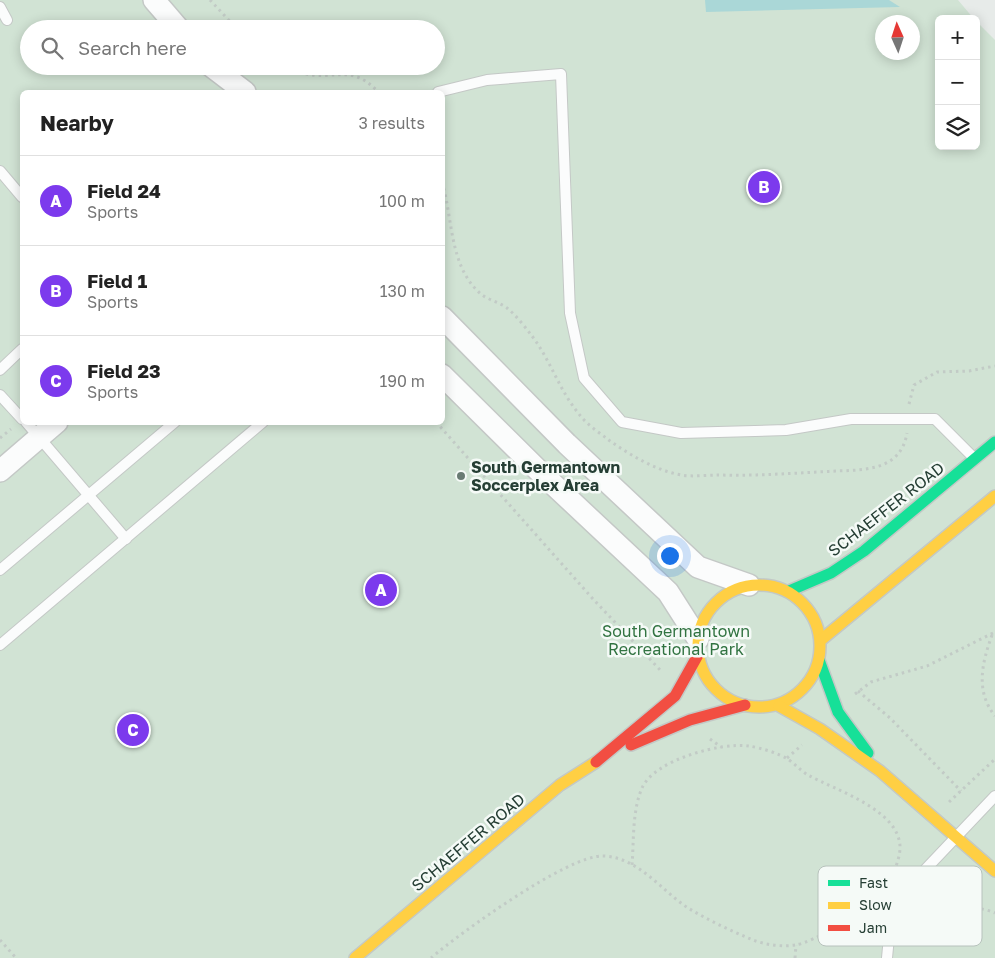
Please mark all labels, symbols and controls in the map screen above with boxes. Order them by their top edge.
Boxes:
north arrow [875,15,920,60]
map controls [935,15,980,150]
button: + [935,15,980,60]
search box [20,20,445,75]
icon: search [38,34,66,62]
text: Search here [78,36,187,59]
button: − [935,60,980,105]
button: layers [935,105,980,150]
text: Nearby [40,110,114,136]
text: 3 results [358,113,425,133]
pin: B [748,168,780,206]
text: Field 24 [87,179,161,202]
text: A [50,191,62,211]
text: 100 m [379,191,425,211]
text: Sports [87,202,138,222]
text: Field 1 [87,269,147,292]
text: B [50,281,62,301]
text: 130 m [380,281,425,301]
text: Sports [87,292,138,312]
text: Field 23 [87,359,161,382]
text: C [50,371,62,391]
text: 190 m [379,371,425,391]
text: Sports [87,382,138,402]
place label: South Germantown Soccerplex Area [471,457,620,495]
street label: SCHAEFFER ROAD [824,457,948,561]
marker: South Germantown Soccerplex Area [455,470,467,482]
your location [657,543,683,569]
pin: A [365,571,397,609]
park label: South Germantown Recreational Park [602,621,750,659]
pin: C [117,711,149,749]
street label: SCHAEFFER ROAD [407,789,529,895]
legend [818,866,982,946]
text: Fast [859,874,888,891]
text: Slow [859,896,892,913]
text: Jam [859,919,887,936]

